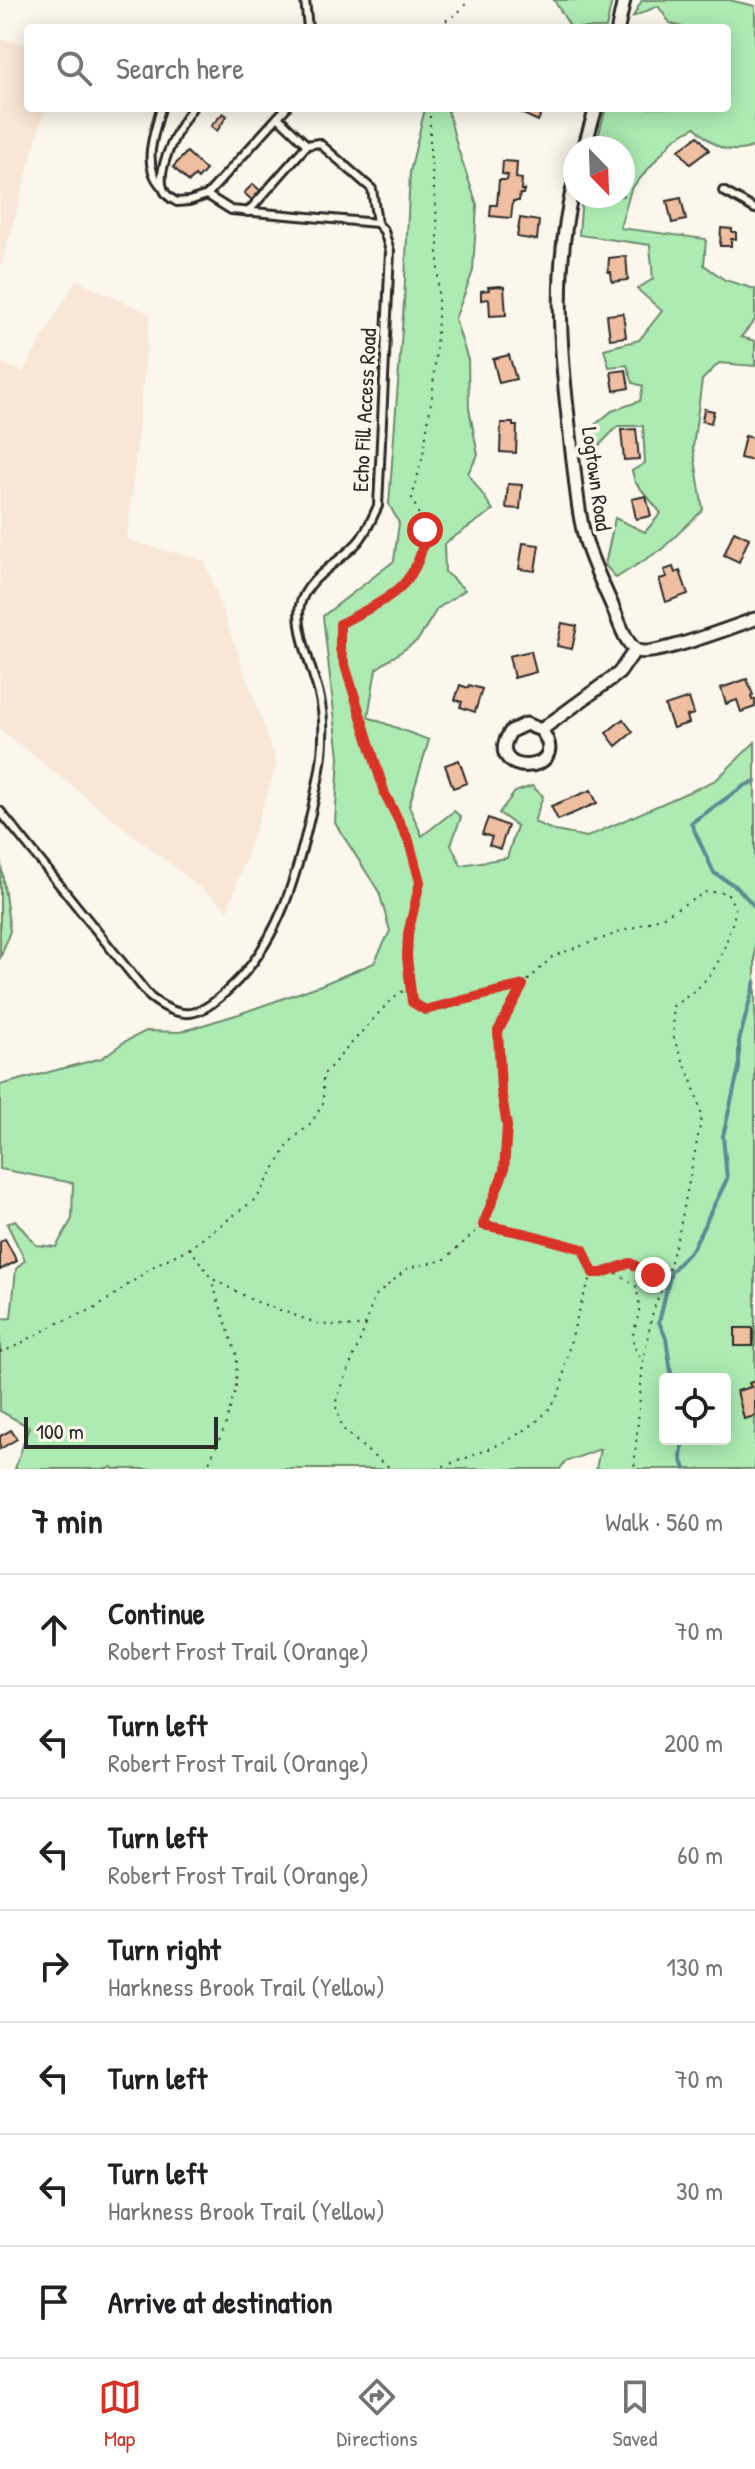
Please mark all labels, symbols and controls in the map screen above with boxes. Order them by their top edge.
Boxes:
search box [24,24,731,112]
icon: search [52,46,96,90]
text: Search here [116,48,244,88]
north arrow [563,136,635,208]
street label: Echo Fill Access Road [345,327,383,493]
street label: Logtown Road [575,425,619,533]
route start [407,512,443,548]
route end [635,1257,671,1293]
map controls [659,1373,731,1445]
button: locate [659,1373,731,1445]
scale bar [24,1413,218,1449]
text: 100 m [36,1416,84,1446]
text: 7 min [32,1498,103,1544]
text: Walk · 560 m [605,1504,723,1539]
text: Continue [108,1593,205,1633]
icon: ahead [32,1608,76,1652]
text: 70 m [675,1613,723,1648]
text: Robert Frost Trail (Orange) [108,1633,369,1668]
text: Turn left [108,1705,207,1745]
icon: left [32,1720,76,1764]
text: 200 m [664,1725,723,1760]
text: Robert Frost Trail (Orange) [108,1745,369,1780]
text: Turn left [108,1817,207,1857]
icon: left [32,1832,76,1876]
text: 60 m [677,1837,723,1872]
text: Robert Frost Trail (Orange) [108,1857,369,1892]
text: Turn right [108,1929,221,1969]
icon: right [32,1944,76,1988]
text: 130 m [667,1949,723,1984]
text: Harkness Brook Trail (Yellow) [108,1969,385,2004]
icon: left [32,2056,76,2100]
text: Turn left [108,2058,207,2098]
text: 70 m [675,2061,723,2096]
text: Turn left [108,2153,207,2193]
icon: left [32,2168,76,2212]
text: 30 m [676,2173,723,2208]
text: Harkness Brook Trail (Yellow) [108,2193,385,2228]
icon: arrive [32,2280,76,2324]
text: Arrive at destination [108,2282,333,2322]
tab: Map [98,2375,142,2453]
tab: Directions [337,2375,418,2453]
tab: Saved [613,2375,657,2453]

